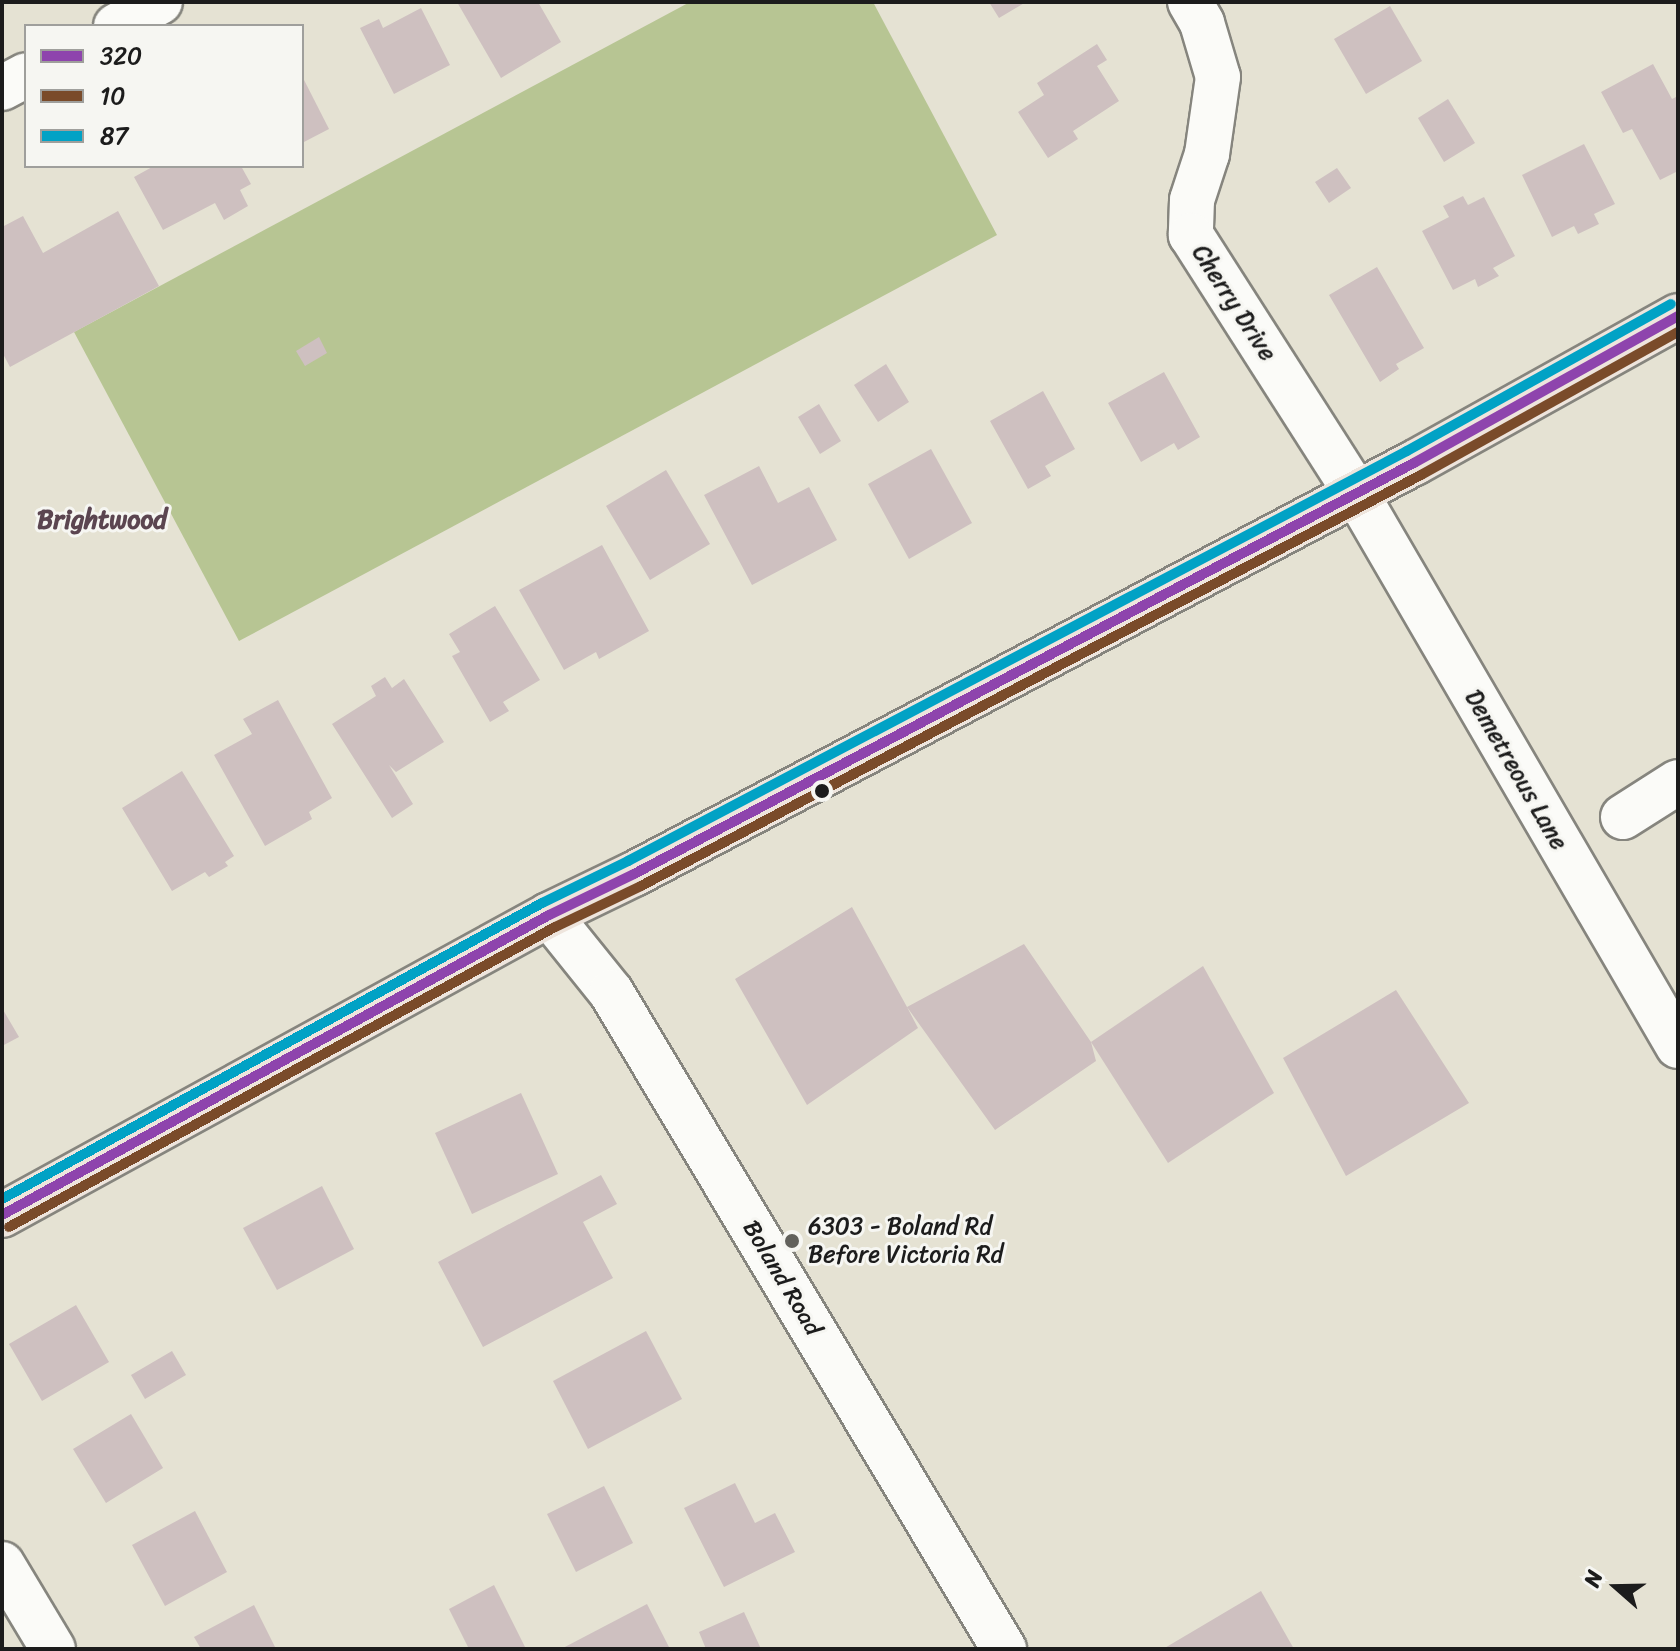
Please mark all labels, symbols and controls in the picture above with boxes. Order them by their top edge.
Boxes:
legend [24,24,304,168]
text: 320 [100,35,142,77]
text: 10 [100,75,125,117]
text: 87 [100,115,128,157]
street label: Cherry Drive [1186,240,1282,366]
district label: Brightwood [37,504,167,536]
street label: Demetreous Lane [1459,685,1573,855]
unlabelled marker [814,783,830,799]
place label: 6303 - Boland Rd Before Victoria Rd [808,1213,1003,1269]
street label: Boland Road [736,1215,828,1341]
marker: 6303 - Boland Rd Before Victoria Rd [783,1232,801,1250]
north arrow [1576,1547,1656,1627]
text: N [1572,1565,1614,1592]

